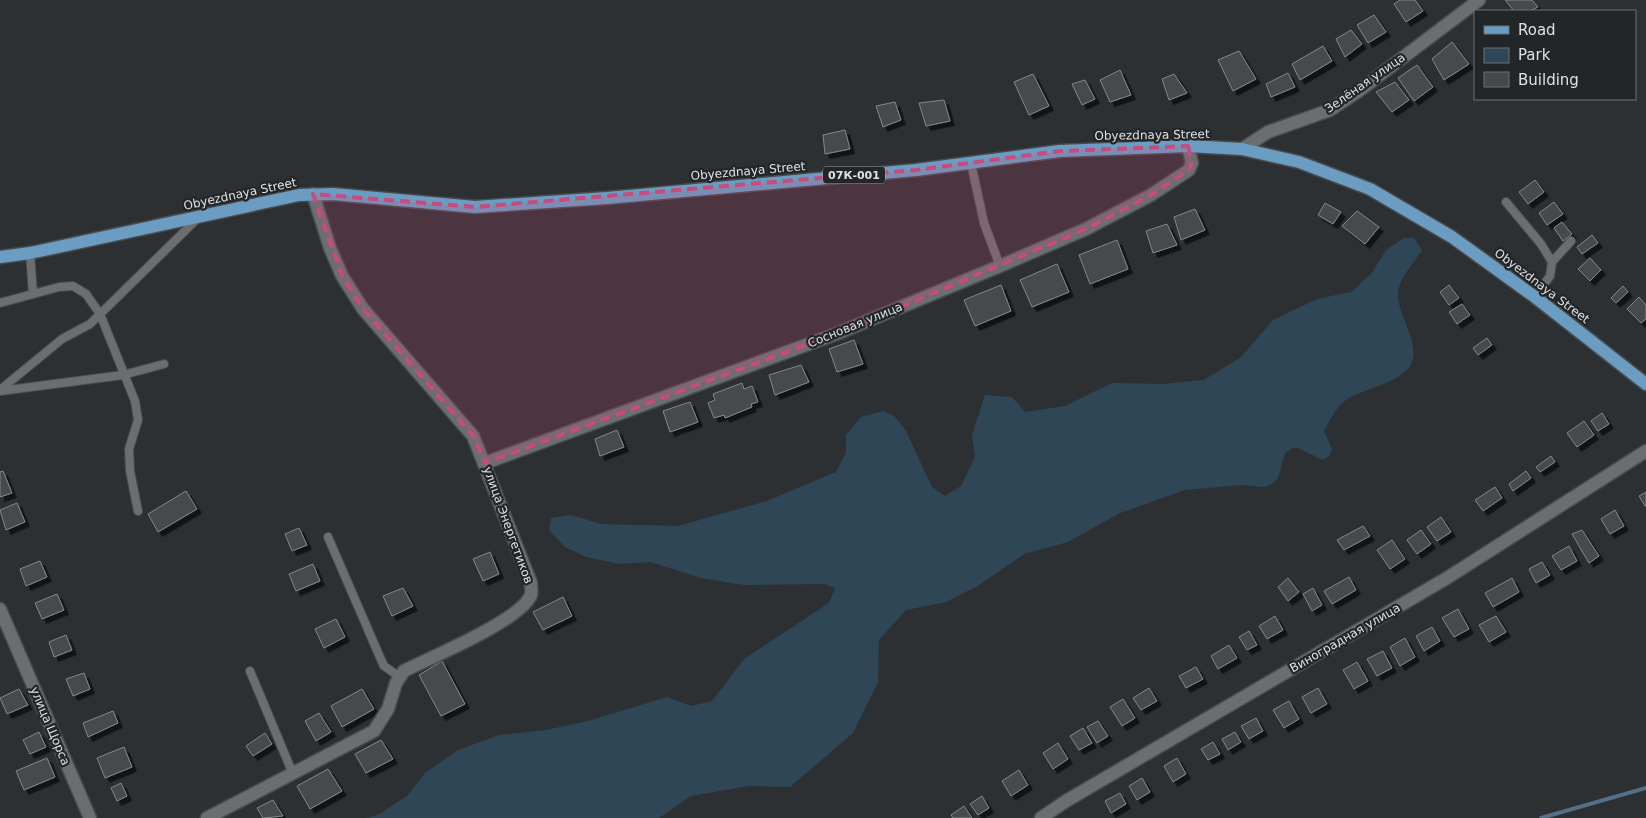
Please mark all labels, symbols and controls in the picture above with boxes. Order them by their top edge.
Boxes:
legend [1474,10,1636,100]
text: Road [1518,21,1556,39]
text: Park [1518,46,1551,64]
street label: Зелёная улица [1322,50,1408,116]
text: Building [1518,71,1579,89]
street label: Obyezdnaya Street [1094,127,1210,143]
street label: Obyezdnaya Street [690,159,806,183]
road number: 07К-001 [823,166,885,184]
street label: Obyezdnaya Street [182,175,298,213]
street label: Obyezdnaya Street [1492,246,1592,326]
street label: Сосновая улица [806,300,904,350]
street label: улица Энергетиков [480,465,536,585]
street label: Виноградная улица [1287,601,1403,675]
street label: улица Щорса [27,685,73,767]

